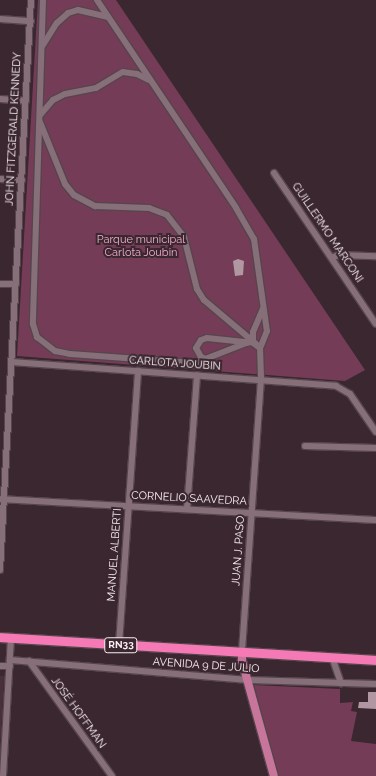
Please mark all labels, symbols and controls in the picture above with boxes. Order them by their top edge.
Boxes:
street label: JOHN FITZGERALD KENNEDY [3,52,25,206]
street label: GUILLERMO MARCONI [289,181,365,285]
park label: Parque municipal Carlota Joubin [97,234,185,260]
street label: CARLOTA JOUBIN [128,354,222,374]
street label: CORNELIO SAAVEDRA [131,489,247,509]
street label: MANUEL ALBERTI [105,508,125,602]
street label: JUAN J. PASO [230,515,248,587]
road number: RN33 [104,637,138,653]
street label: AVENIDA 9 DE JULIO [152,656,260,676]
street label: JOSÉ HOFFMAN [48,675,108,751]

